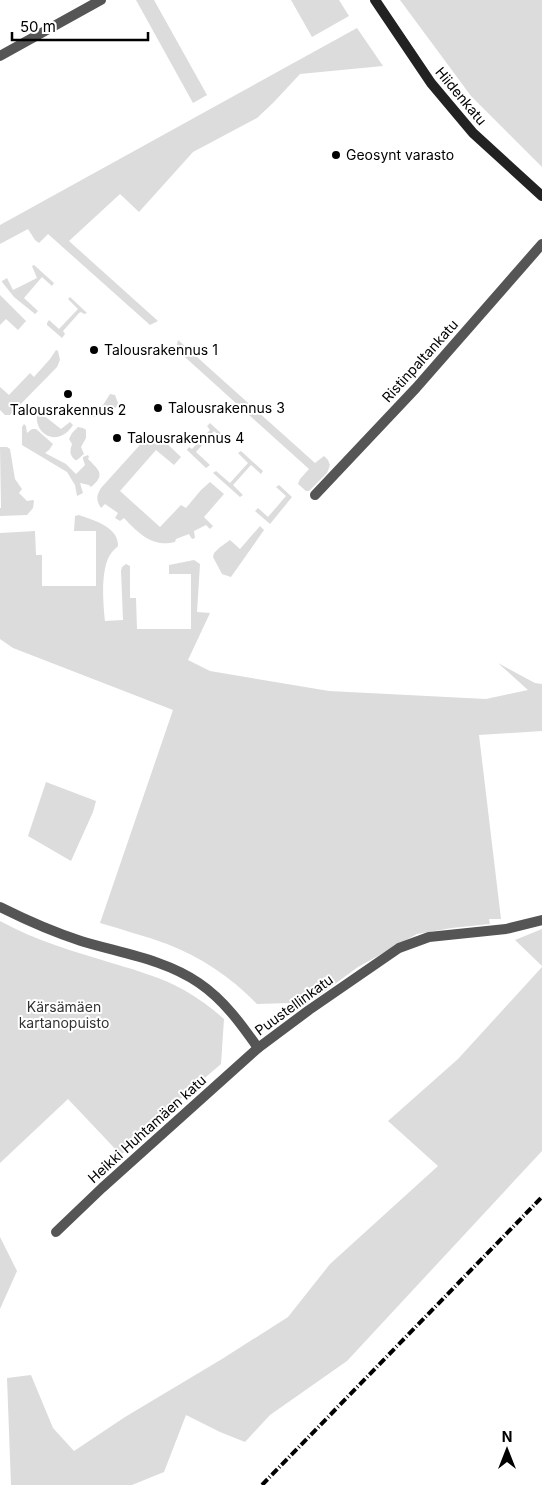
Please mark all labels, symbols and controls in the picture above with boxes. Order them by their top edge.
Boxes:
scale bar [12,10,149,42]
text: 50 m [20,17,56,36]
street label: Hiidenkatu [432,63,491,128]
place label: Geosynt varasto [346,146,454,163]
marker: Geosynt varasto [330,149,342,161]
street label: Ristinpaltankatu [378,316,461,406]
place label: Talousrakennus 1 [104,341,218,358]
marker: Talousrakennus 1 [88,344,100,356]
marker: Talousrakennus 2 [62,388,74,400]
place label: Talousrakennus 3 [168,399,285,416]
place label: Talousrakennus 2 [10,401,126,418]
marker: Talousrakennus 3 [152,402,164,414]
place label: Talousrakennus 4 [127,429,244,446]
marker: Talousrakennus 4 [111,432,123,444]
street label: Puustellinkatu [251,971,336,1039]
park label: Kärsämäen kartanopuisto [19,998,109,1031]
street label: Heikki Huhtamäen katu [84,1071,209,1186]
north arrow [482,1425,532,1475]
text: N [502,1428,512,1445]

